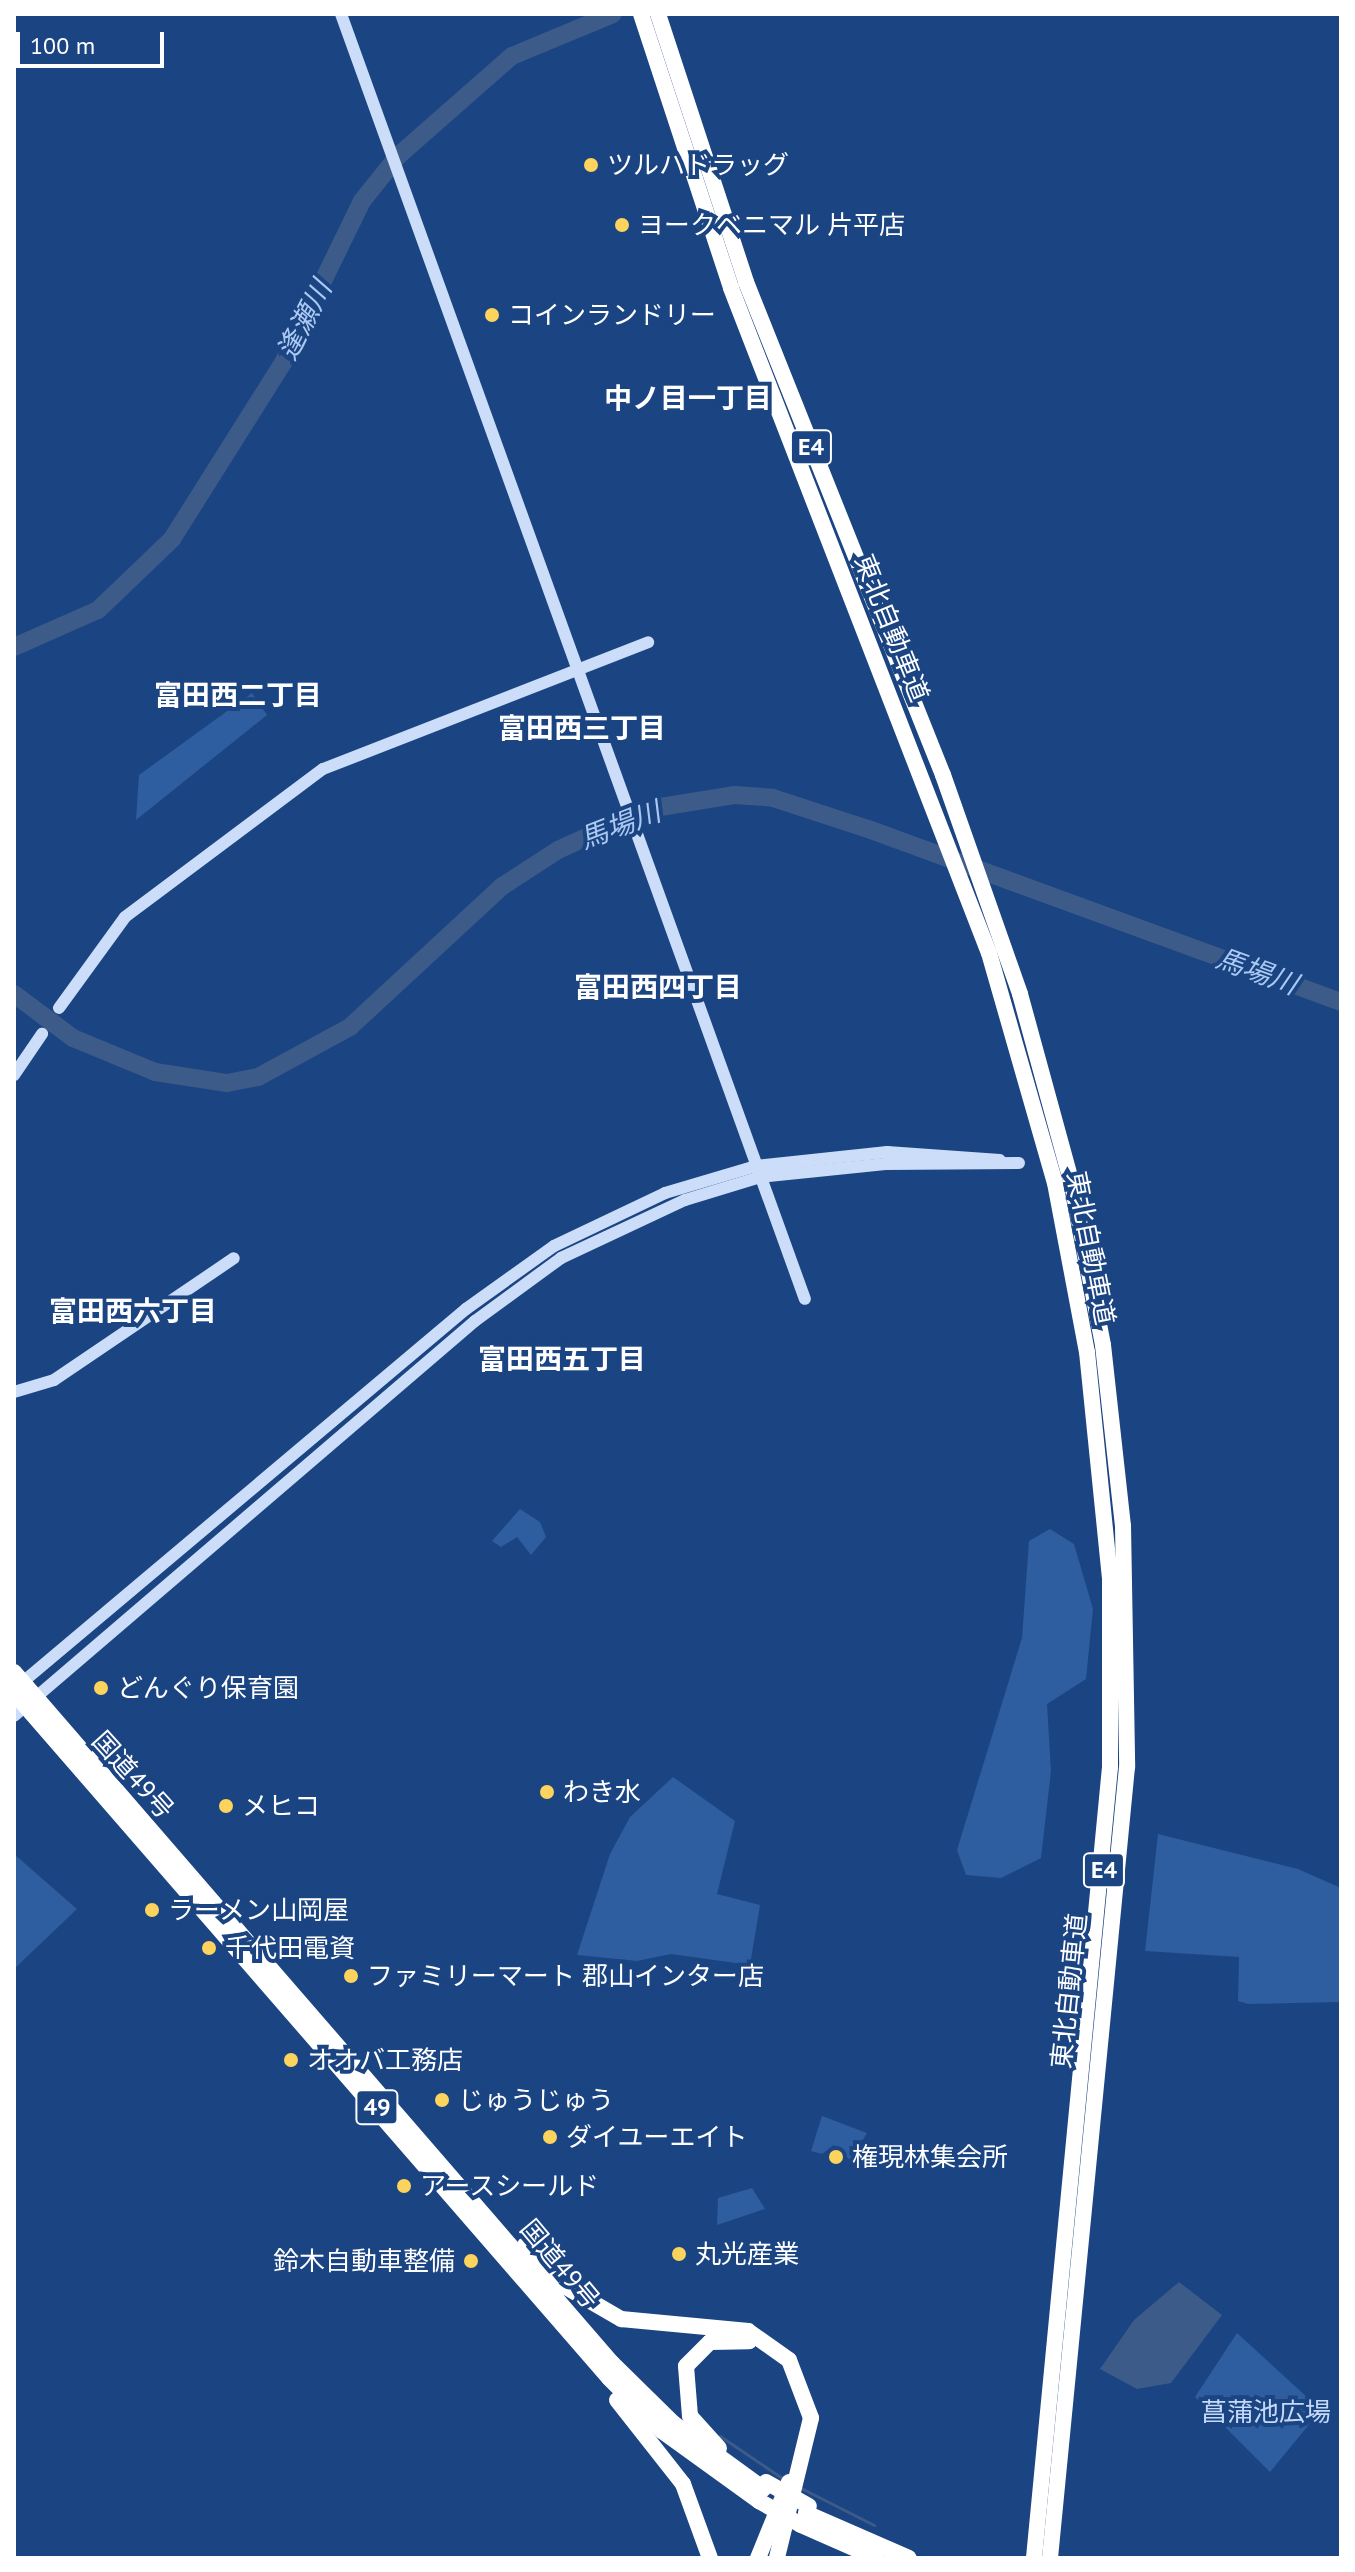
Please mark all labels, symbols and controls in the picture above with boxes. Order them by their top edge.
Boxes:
scale bar [20,16,168,66]
text: 100 m [30,30,95,61]
place label: ツルハドラッグ [607,149,789,181]
marker: ツルハドラッグ [582,156,600,174]
place label: ヨークベニマル 片平店 [638,209,905,241]
marker: ヨークベニマル 片平店 [613,216,631,234]
water label: 逢瀬川 [270,275,338,365]
place label: コインランドリー [508,299,716,331]
marker: コインランドリー [483,306,501,324]
district label: 中ノ目一丁目 [604,381,772,415]
road number: E4 [789,427,833,467]
street label: 東北自動車道 [848,550,936,706]
district label: 富田西二丁目 [154,678,322,712]
district label: 富田西三丁目 [498,711,666,745]
water label: 馬場川 [575,794,665,856]
water label: 馬場川 [1212,941,1302,1001]
district label: 富田西四丁目 [574,970,742,1004]
street label: 東北自動車道 [1061,1168,1121,1328]
district label: 富田西六丁目 [49,1294,217,1328]
district label: 富田西五丁目 [478,1342,646,1376]
place label: どんぐり保育園 [117,1672,299,1704]
marker: どんぐり保育園 [92,1679,110,1697]
street label: 国道49号 [86,1725,180,1825]
place label: わき水 [563,1776,641,1808]
marker: わき水 [538,1783,556,1801]
place label: メヒコ [242,1790,320,1822]
marker: メヒコ [217,1797,235,1815]
road number: E4 [1082,1850,1126,1890]
place label: ラーメン山岡屋 [168,1894,350,1926]
marker: ラーメン山岡屋 [143,1901,161,1919]
street label: 東北自動車道 [1045,1912,1093,2070]
place label: 千代田電資 [225,1932,355,1964]
marker: 千代田電資 [200,1939,218,1957]
place label: ファミリーマート 郡山インター店 [367,1960,764,1992]
marker: ファミリーマート 郡山インター店 [342,1967,360,1985]
place label: オオバ工務店 [307,2044,463,2076]
marker: オオバ工務店 [282,2051,300,2069]
place label: じゅうじゅう [458,2084,614,2116]
road number: 49 [355,2087,399,2127]
marker: じゅうじゅう [433,2091,451,2109]
place label: ダイユーエイト [566,2121,748,2153]
marker: ダイユーエイト [541,2128,559,2146]
place label: 権現林集会所 [852,2141,1008,2173]
marker: 権現林集会所 [827,2148,845,2166]
place label: アースシールド [420,2170,600,2202]
marker: アースシールド [395,2177,413,2195]
street label: 国道49号 [514,2213,606,2315]
place label: 丸光産業 [695,2238,799,2270]
place label: 鈴木自動車整備 [273,2245,455,2277]
marker: 丸光産業 [670,2245,688,2263]
marker: 鈴木自動車整備 [462,2252,480,2270]
park label: 菖蒲池広場 [1201,2396,1331,2428]

